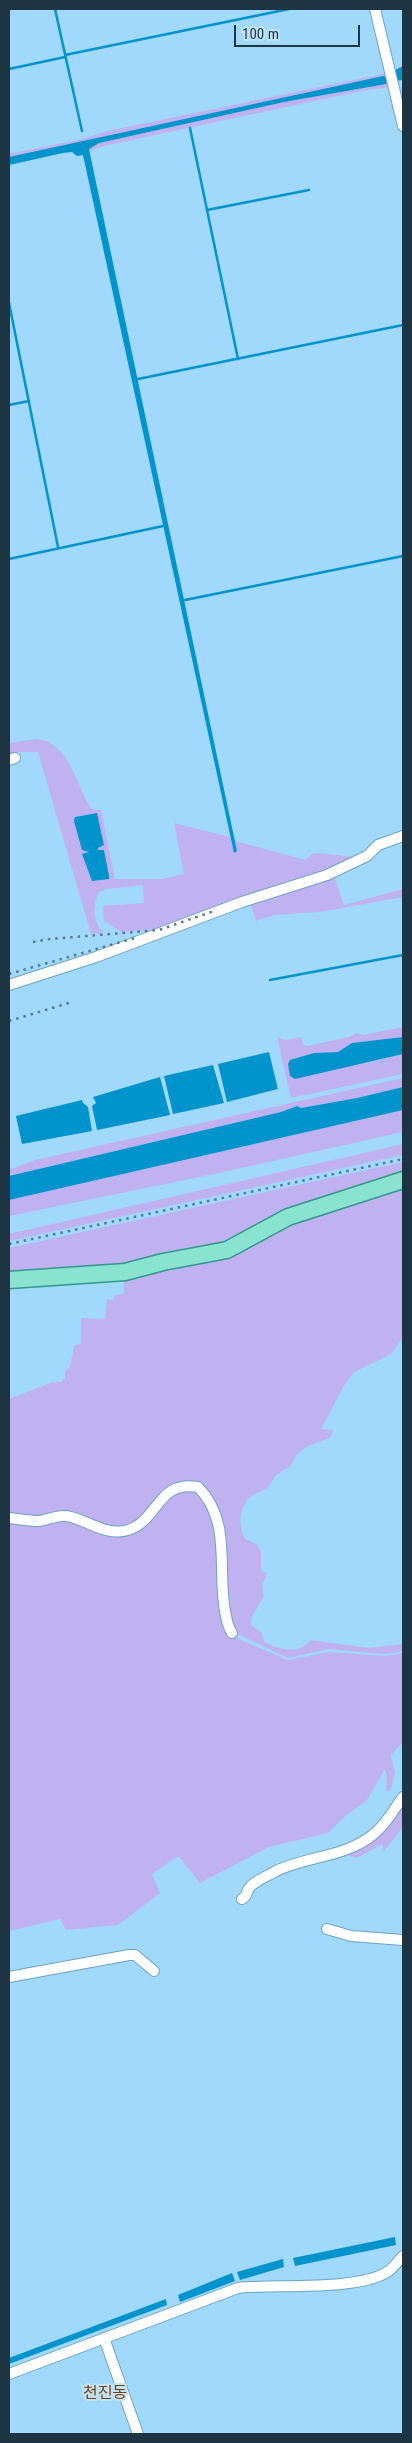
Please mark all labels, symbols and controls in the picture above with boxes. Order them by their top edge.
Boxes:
scale bar [237,15,363,47]
text: 100 m [242,25,279,43]
district label: 천진동 [83,2384,127,2404]

